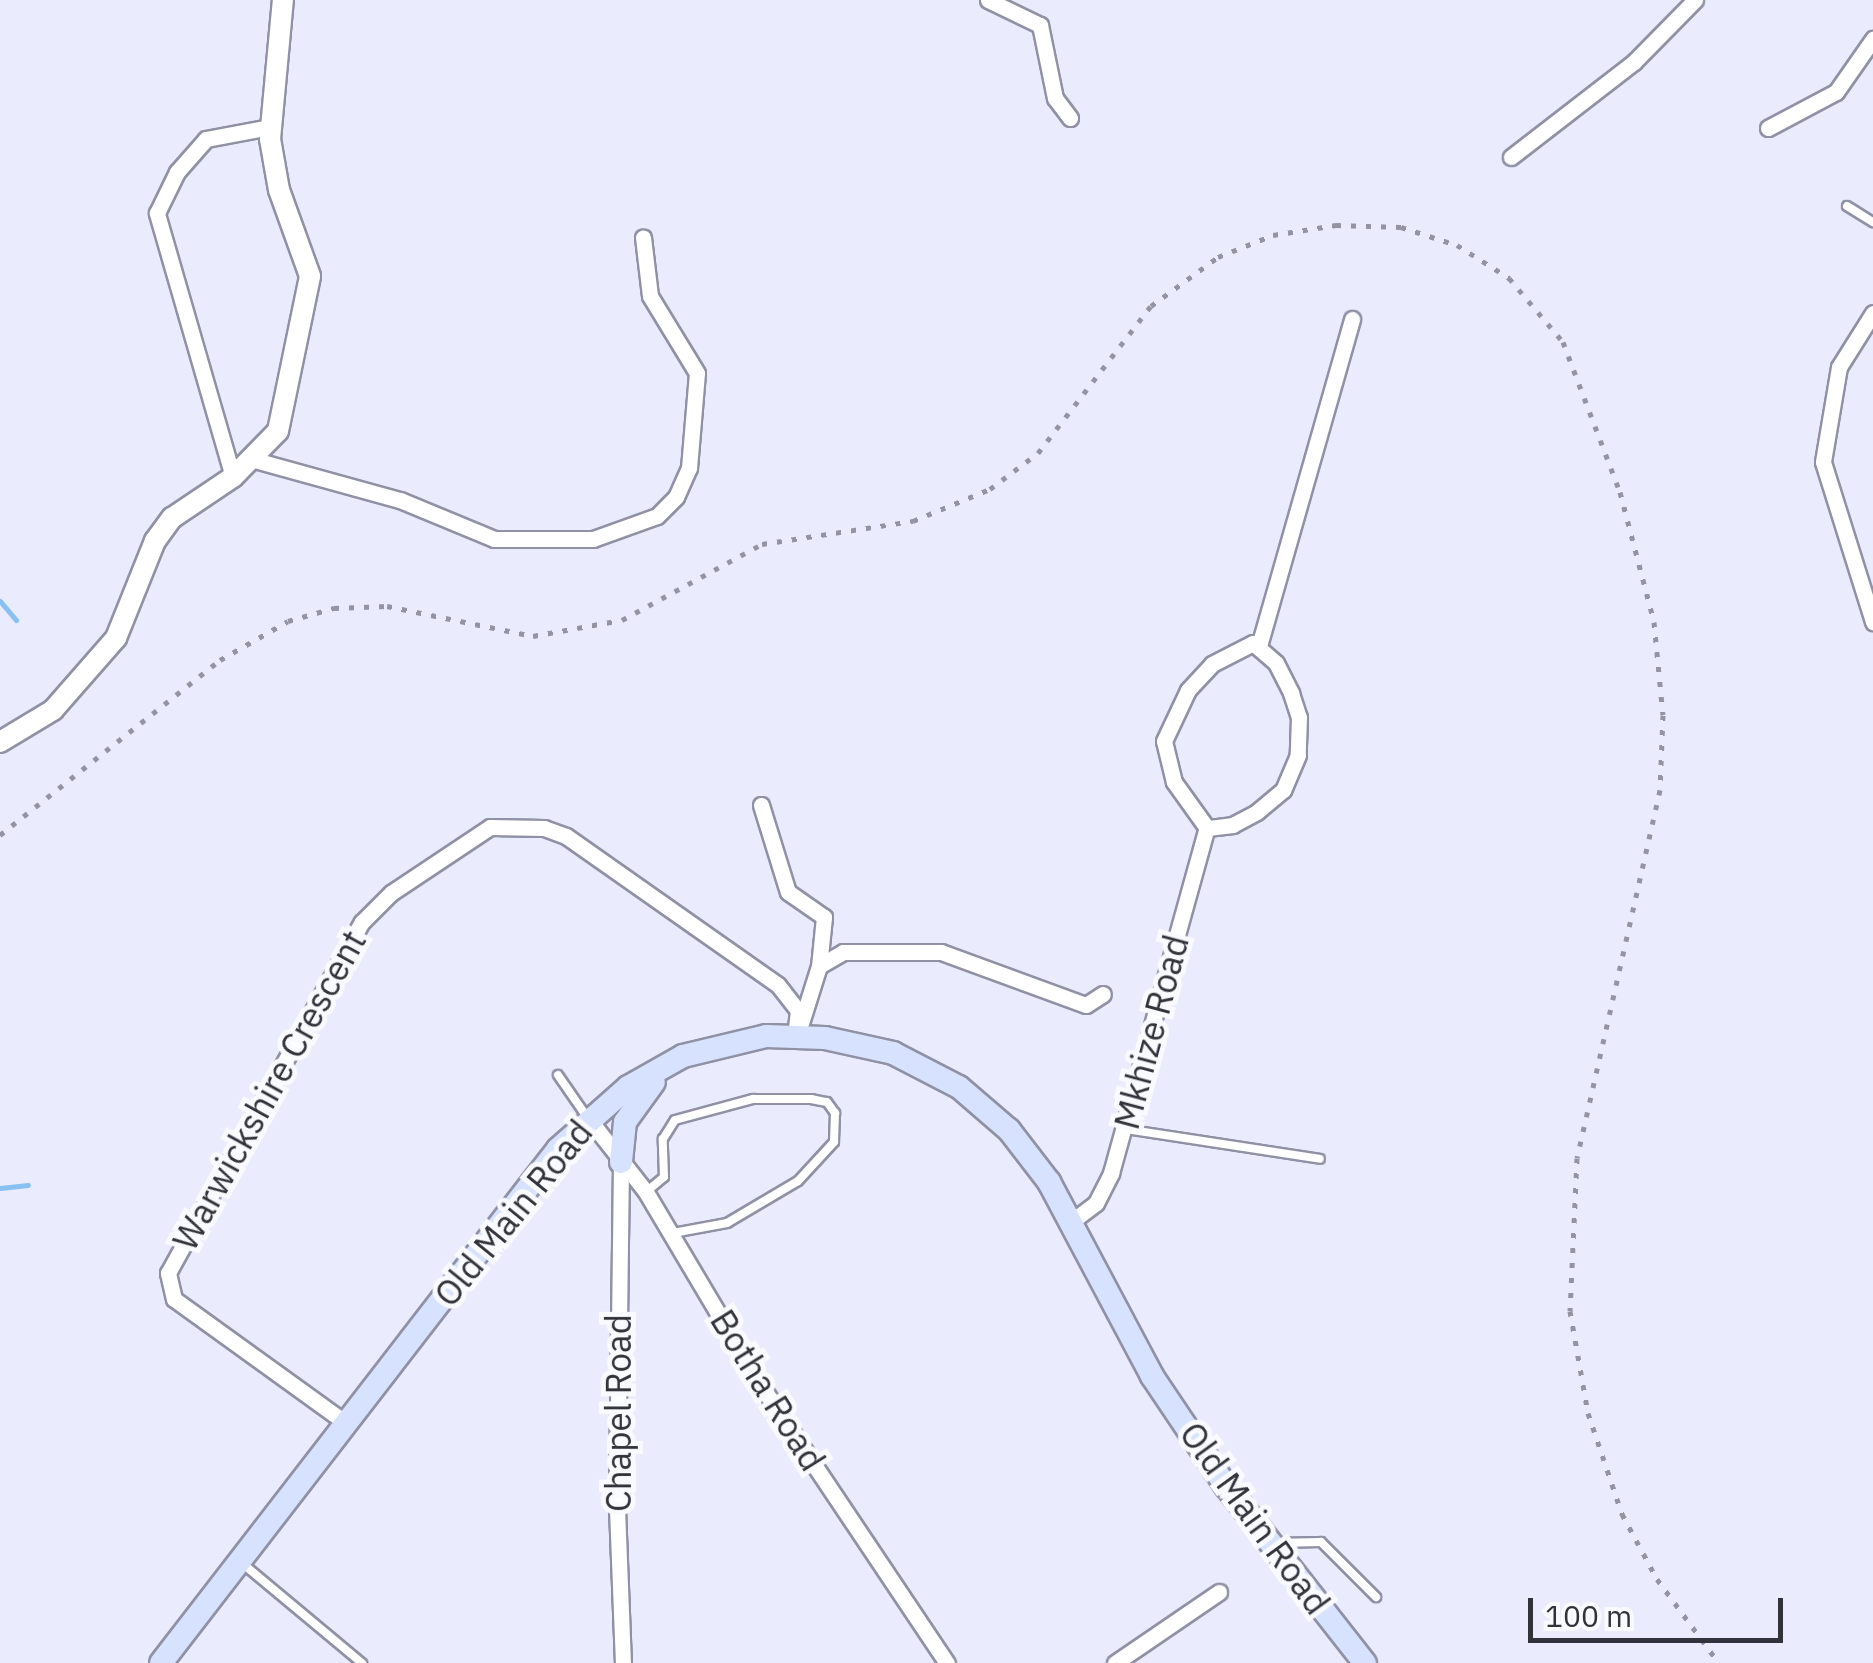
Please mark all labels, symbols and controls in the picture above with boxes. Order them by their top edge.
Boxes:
street label: Warwickshire Crescent [164,923,374,1257]
street label: Mkhize Road [1105,930,1197,1134]
street label: Old Main Road [425,1111,601,1315]
street label: Botha Road [702,1302,834,1478]
street label: Chapel Road [597,1314,639,1512]
street label: Old Main Road [1171,1414,1339,1622]
scale bar [1533,1578,1788,1640]
text: 100 m [1545,1596,1632,1635]

